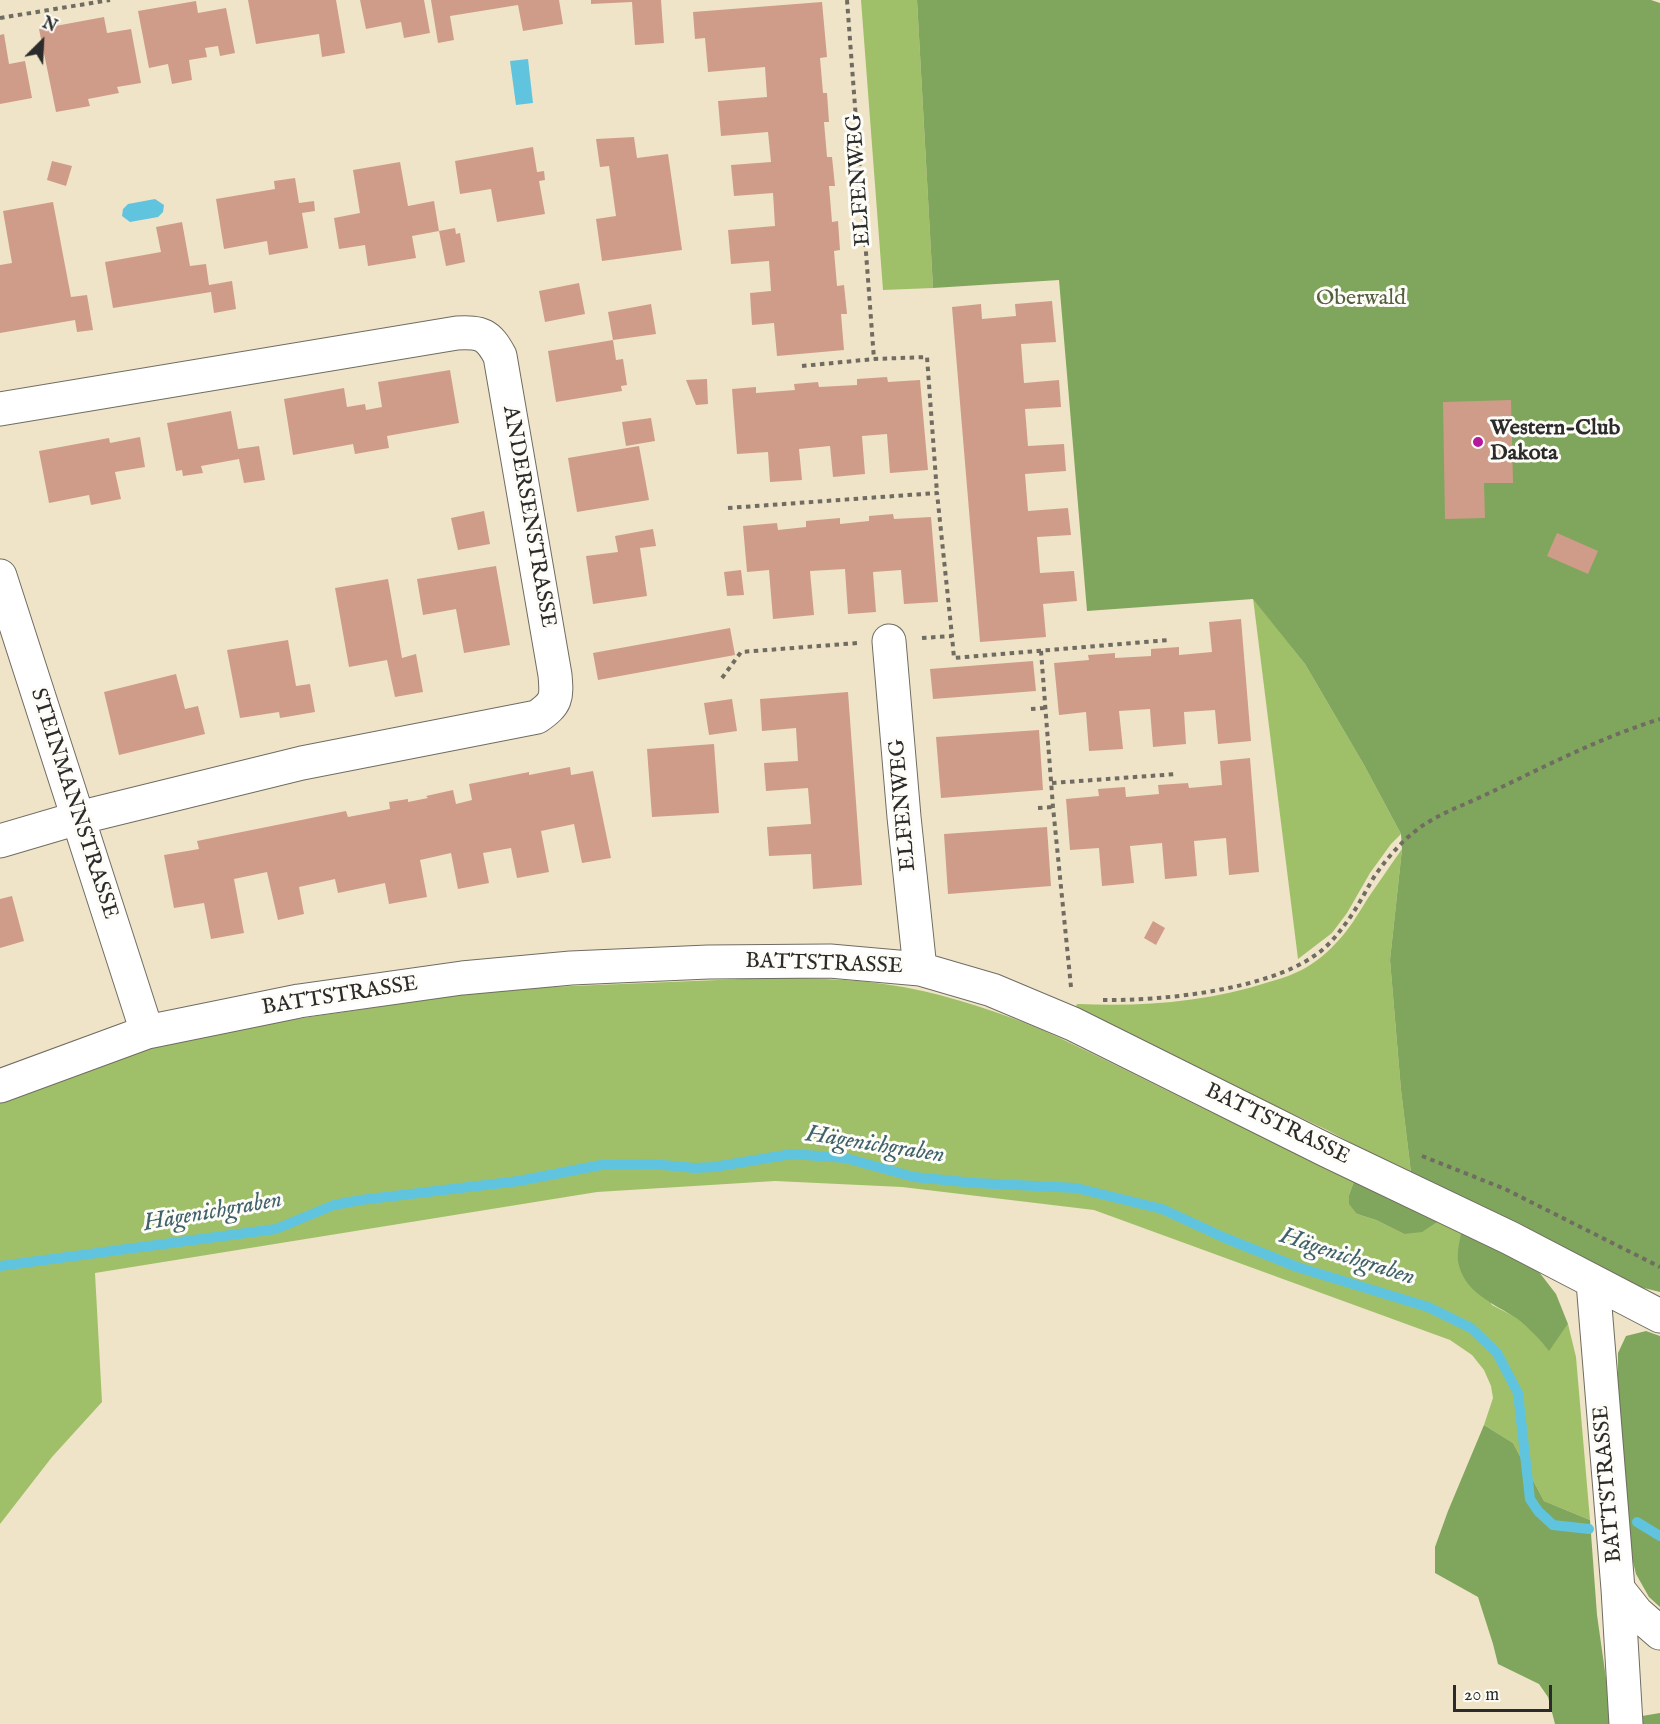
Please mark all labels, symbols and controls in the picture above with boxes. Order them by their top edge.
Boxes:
north arrow [12,12,72,72]
text: N [39,14,60,38]
street label: ELFENWEG [842,113,878,247]
park label: Oberwald [1316,286,1406,312]
street label: ANDERSENSTRASSE [495,404,561,630]
place label: Western-Club Dakota [1490,416,1620,468]
marker: Western-Club Dakota [1471,435,1485,449]
street label: STEINMANNSTRASSE [23,685,123,923]
street label: ELFENWEG [885,738,923,872]
street label: BATTSTRASSE [745,949,903,981]
street label: BATTSTRASSE [260,972,420,1022]
street label: BATTSTRASSE [1200,1079,1354,1171]
water label: Hägenichgraben [804,1121,946,1171]
water label: Hägenichgraben [142,1187,284,1239]
water label: Hägenichgraben [1276,1223,1418,1293]
street label: BATTSTRASSE [1589,1404,1629,1564]
scale bar [1456,1673,1555,1711]
text: 20 m [1464,1684,1499,1707]

